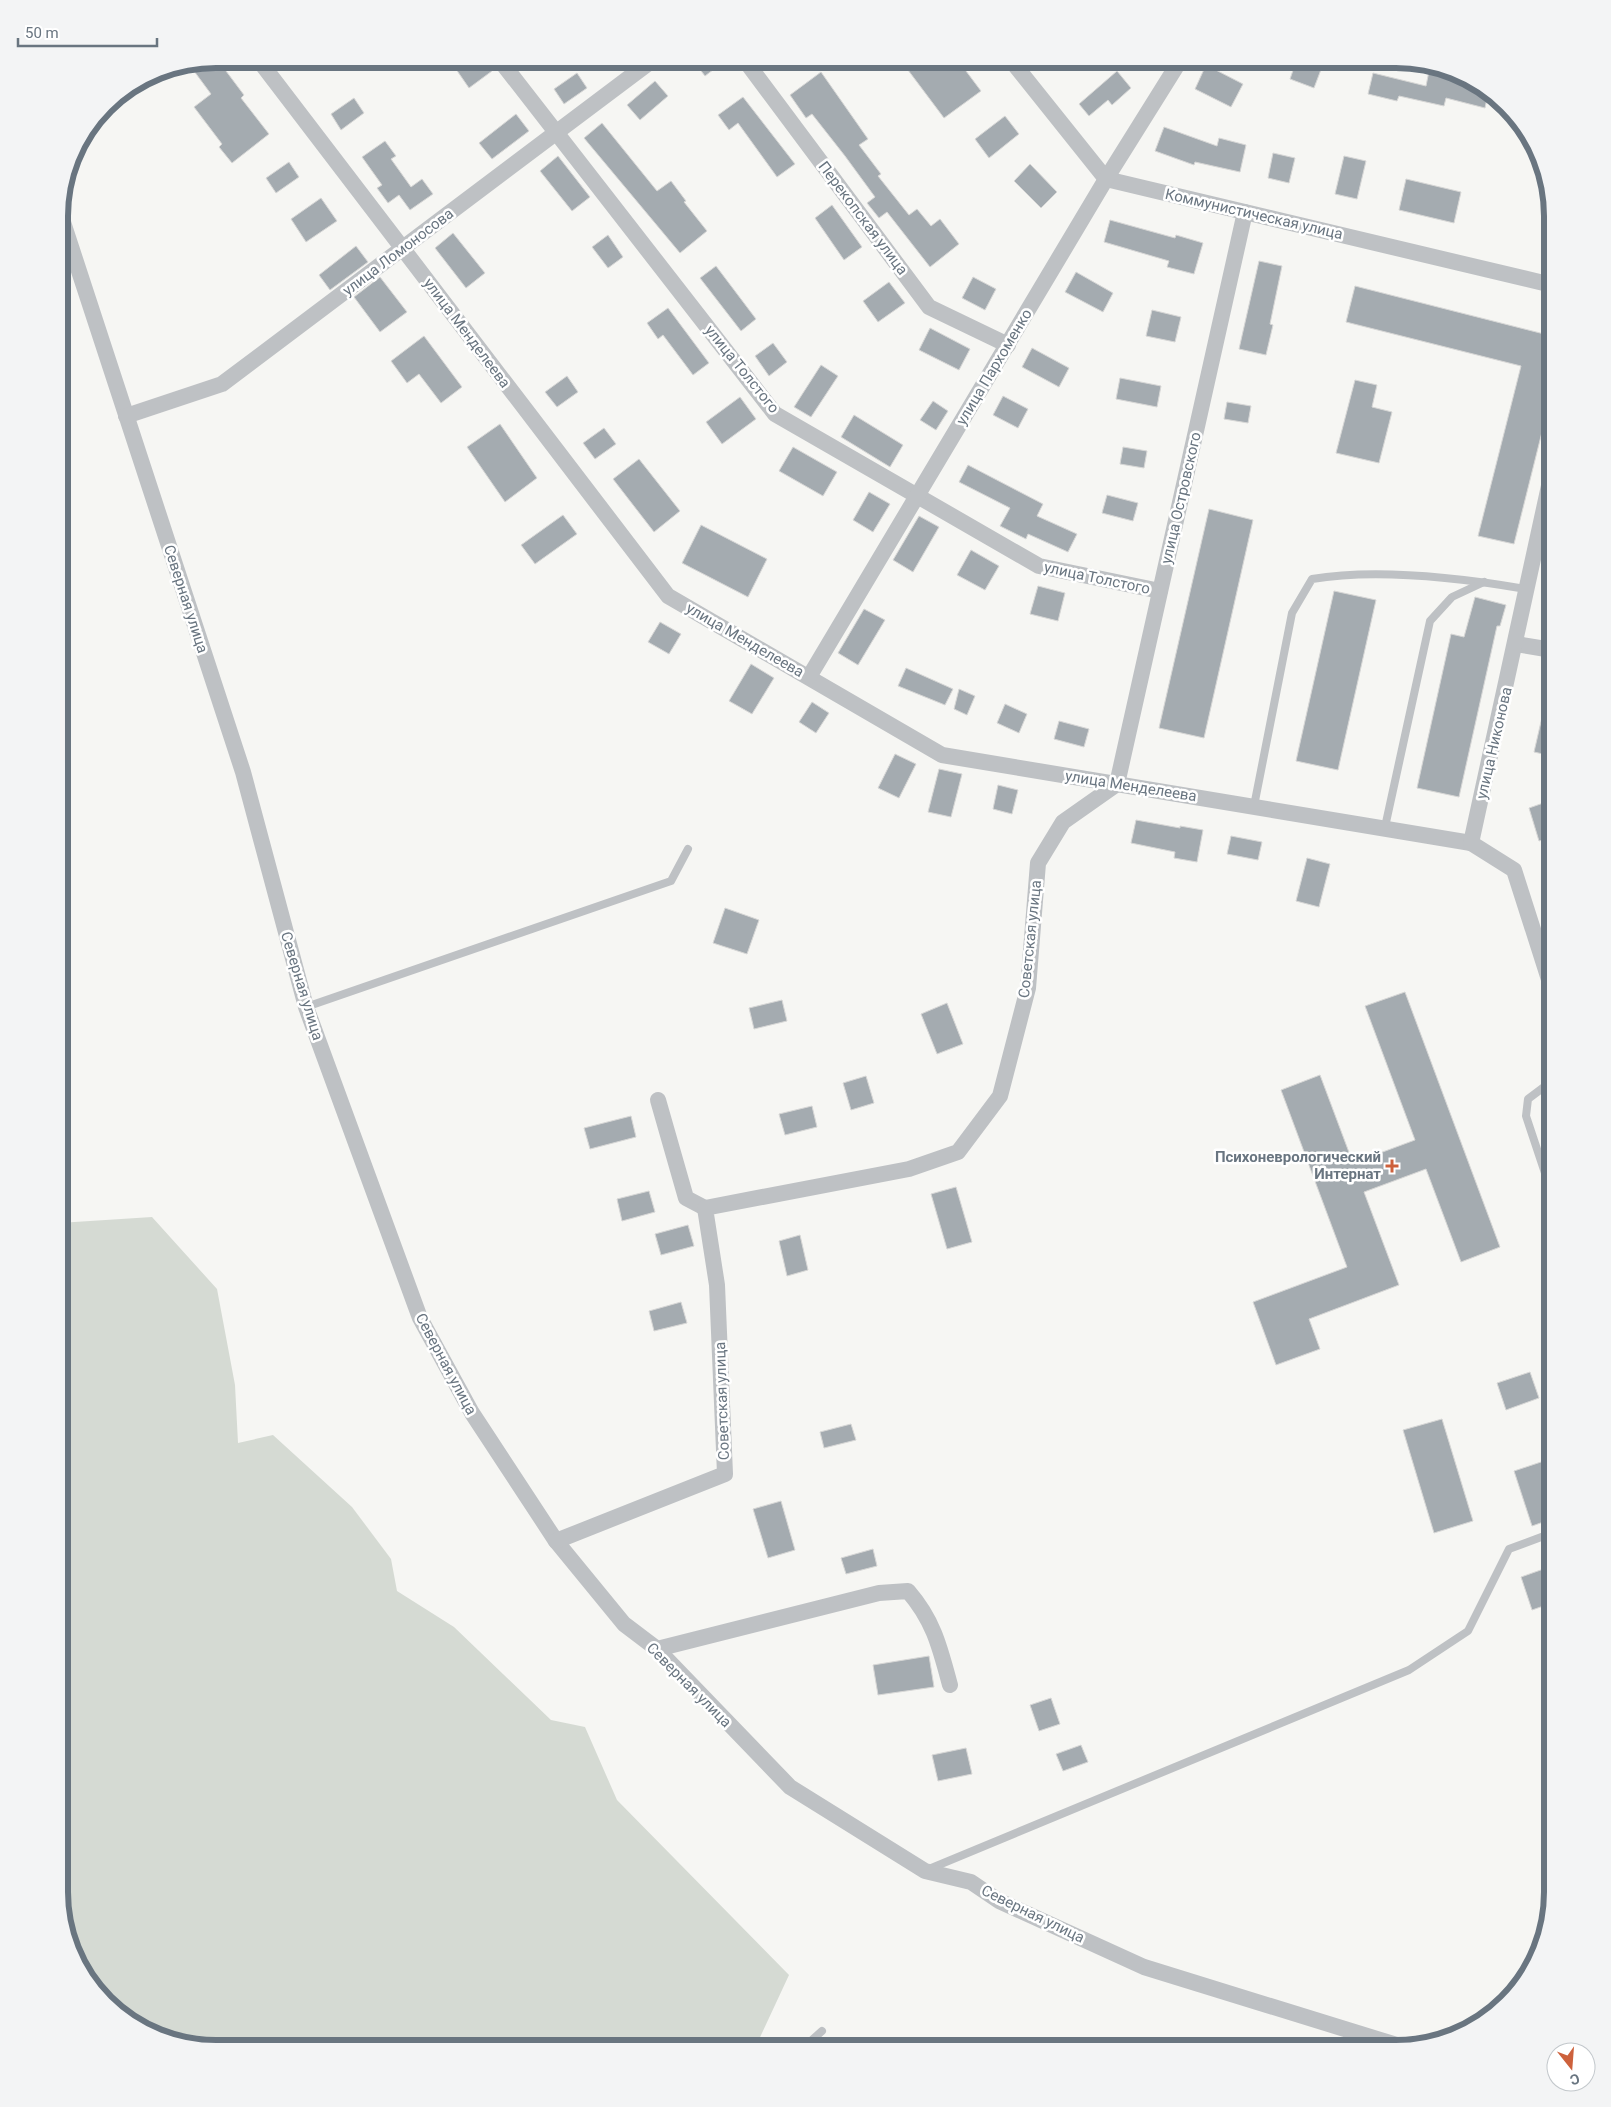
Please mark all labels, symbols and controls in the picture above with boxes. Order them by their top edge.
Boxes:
scale bar [18,15,156,47]
text: 50 m [25,24,59,42]
street label: Перекопская улица [814,158,912,278]
street label: Коммунистическая улица [1163,185,1345,243]
street label: улица Ломоносова [339,204,457,300]
street label: улица Менделеева [420,275,514,391]
street label: улица Пархоменко [952,306,1036,428]
street label: улица Толстого [701,321,783,417]
street label: улица Островского [1157,430,1205,566]
street label: Северная улица [160,543,212,655]
street label: улица Толстого [1042,558,1152,598]
street label: улица Менделеева [683,599,807,681]
street label: улица Никонова [1472,685,1516,801]
street label: улица Менделеева [1064,767,1198,805]
street label: Советская улица [1015,879,1045,999]
street label: Северная улица [277,930,327,1042]
place label: Психоневрологический Интернат [1215,1148,1381,1183]
marker: Психоневрологический Интернат [1385,1159,1399,1173]
street label: Северная улица [412,1310,480,1418]
street label: Советская улица [711,1341,733,1461]
street label: Северная улица [643,1639,735,1731]
street label: Северная улица [978,1881,1088,1947]
north arrow [1546,2042,1596,2092]
text: С [1568,2070,1582,2088]

